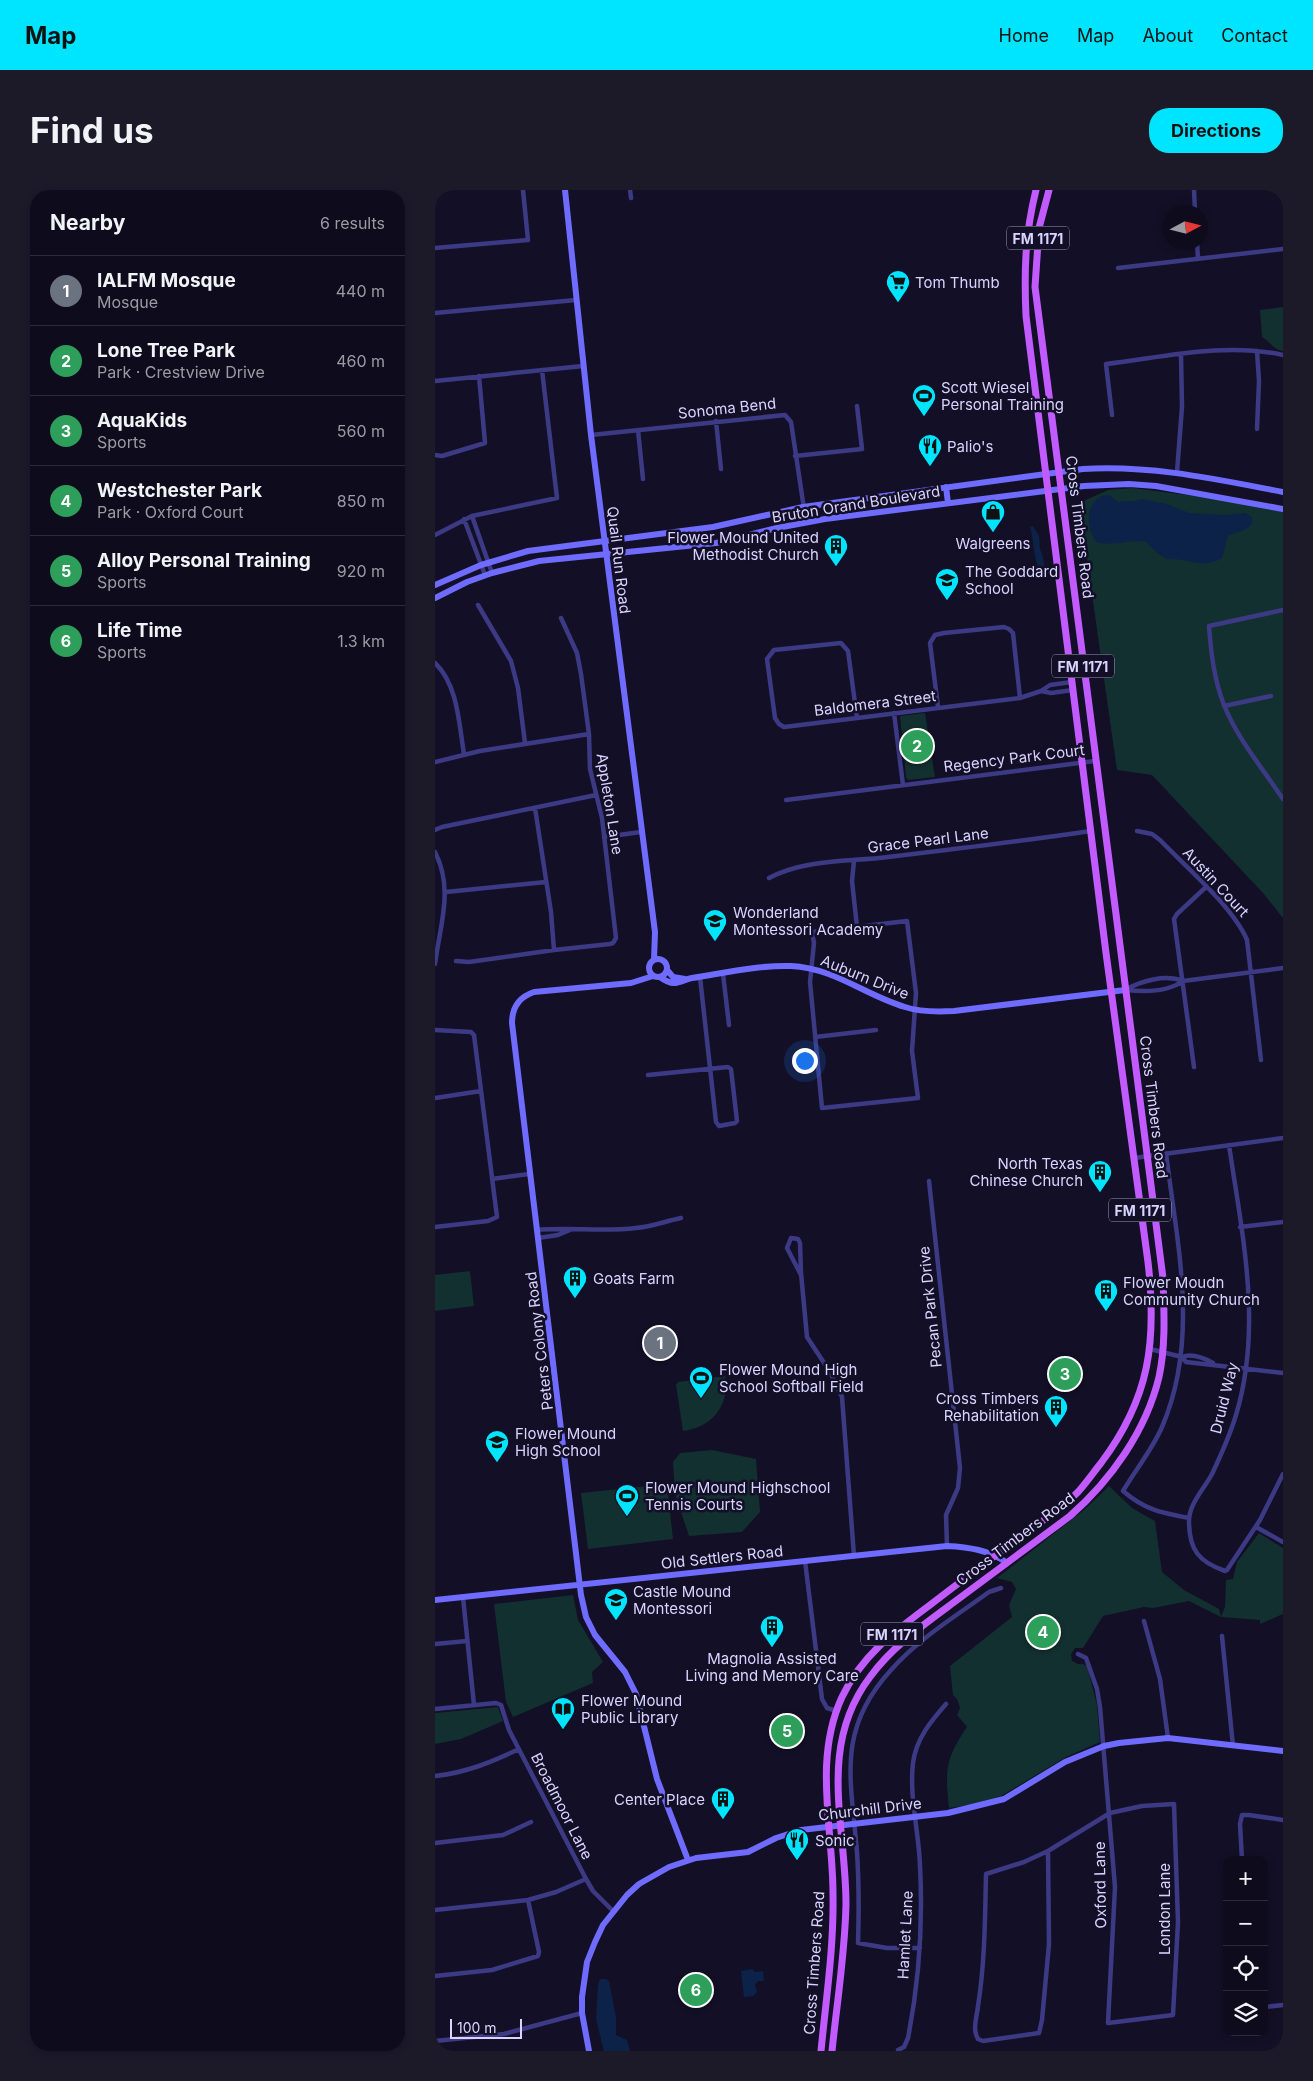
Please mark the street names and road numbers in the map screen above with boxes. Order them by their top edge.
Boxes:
road number: FM 1171 [1007,226,1069,249]
street label: Sonoma Bend [677,393,777,423]
street label: Cross Timbers Road [1062,454,1098,600]
street label: Bruton Orand Boulevard [771,481,941,527]
street label: Quail Run Road [603,505,635,615]
road number: FM 1171 [1052,654,1114,678]
street label: Baldomera Street [813,686,937,720]
street label: Regency Park Court [942,740,1086,776]
street label: Appleton Lane [593,752,627,856]
street label: Grace Pearl Lane [866,823,990,857]
street label: Austin Court [1179,843,1253,921]
street label: Auburn Drive [818,951,912,1003]
street label: Cross Timbers Road [1136,1034,1172,1180]
road number: FM 1171 [1109,1198,1171,1222]
street label: Pecan Park Drive [914,1245,946,1369]
street label: Peters Colony Road [521,1271,557,1411]
street label: Druid Way [1206,1360,1242,1436]
street label: Cross Timbers Road [952,1488,1078,1590]
street label: Old Settlers Road [660,1541,784,1573]
road number: FM 1171 [861,1622,923,1646]
street label: Broadmoor Lane [527,1749,597,1863]
street label: Churchill Drive [817,1793,923,1825]
street label: Oxford Lane [1090,1841,1110,1929]
street label: London Lane [1155,1863,1174,1955]
street label: Hamlet Lane [893,1890,917,1980]
street label: Cross Timbers Road [800,1891,828,2035]

